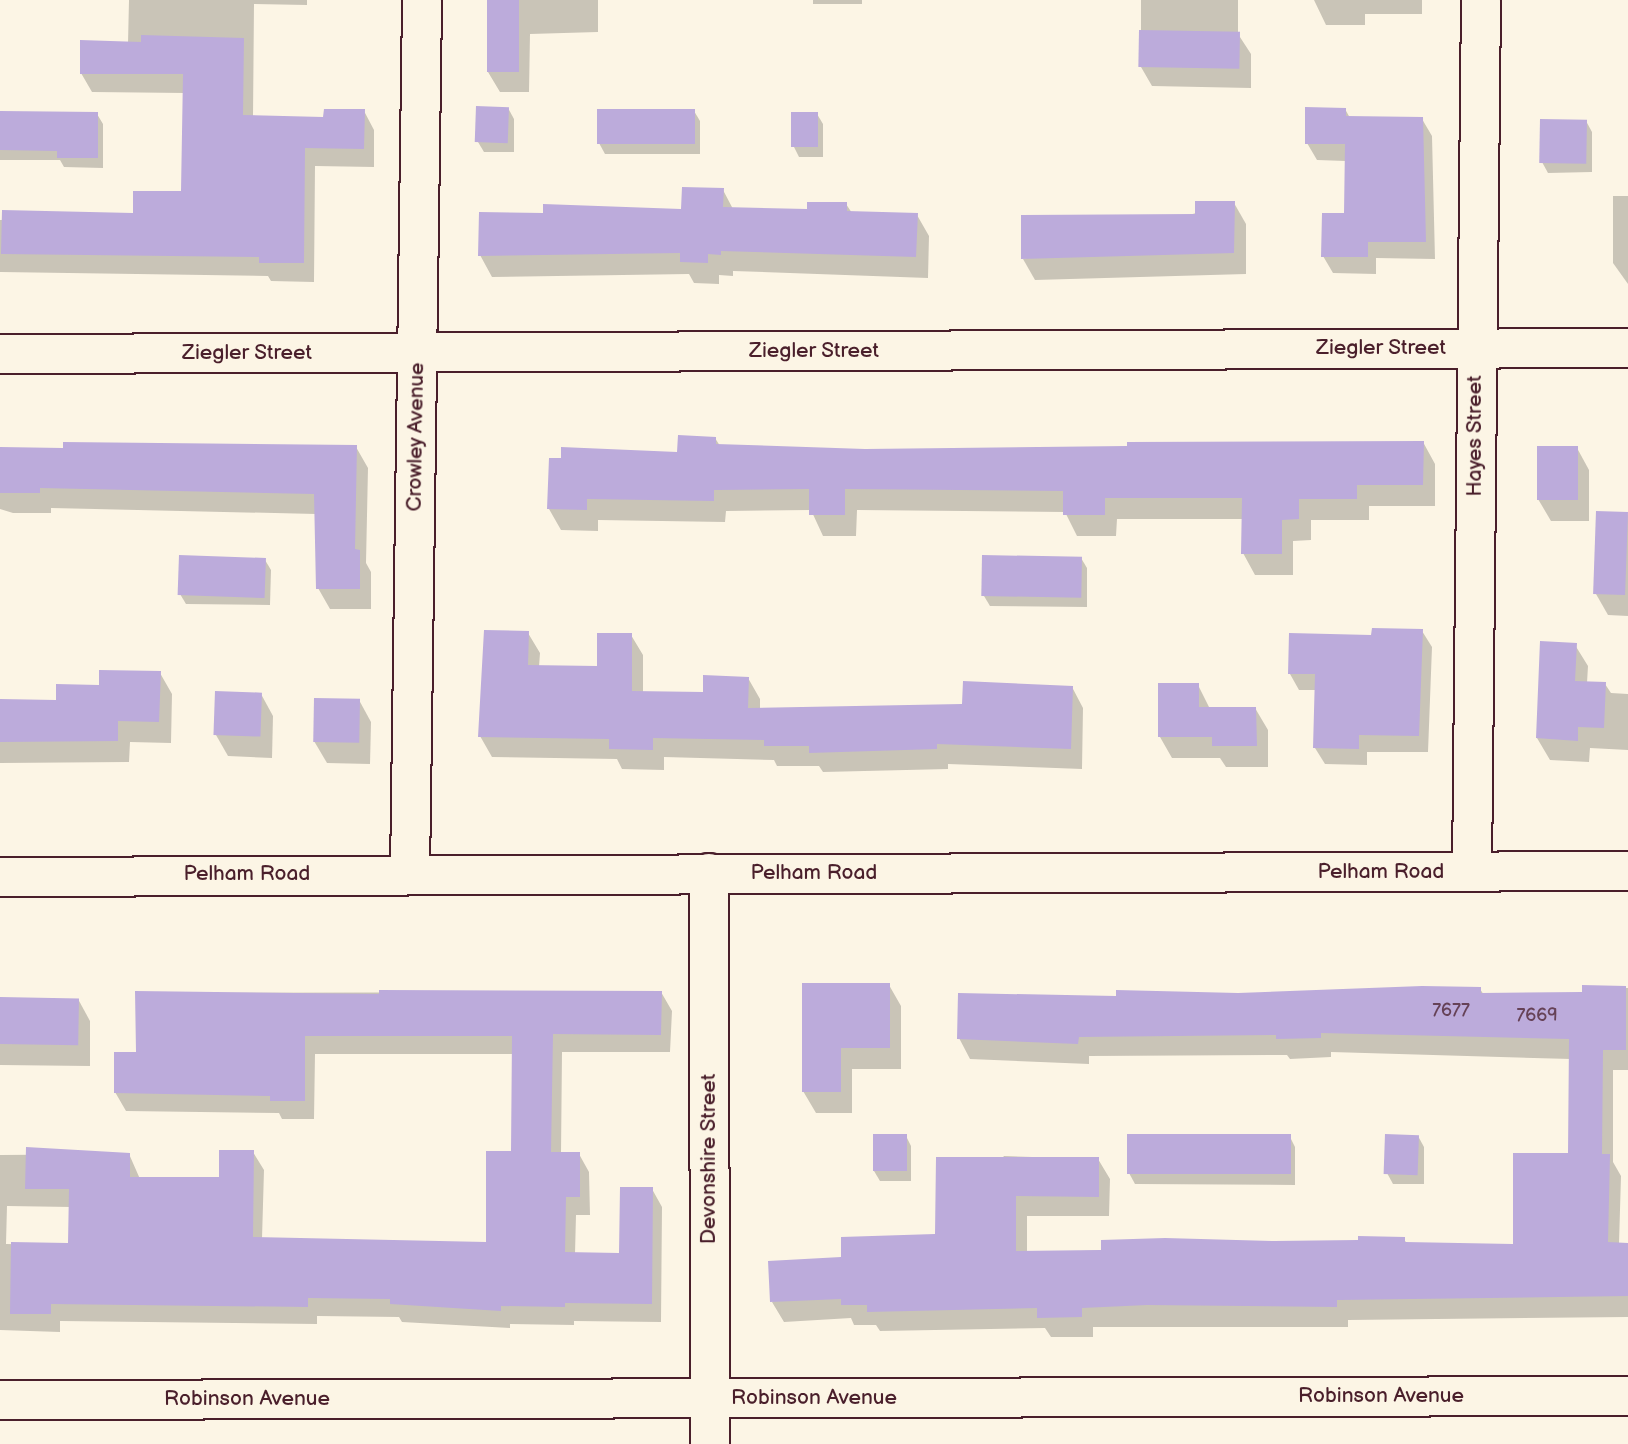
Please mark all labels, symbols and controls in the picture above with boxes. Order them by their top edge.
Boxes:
street label: Ziegler Street [1316,335,1446,361]
street label: Ziegler Street [749,338,879,364]
street label: Ziegler Street [182,340,312,366]
street label: Crowley Avenue [402,362,430,512]
street label: Hayes Street [1462,375,1488,497]
street label: Pelham Road [1318,859,1444,885]
street label: Pelham Road [751,860,877,886]
street label: Pelham Road [184,861,310,887]
house number: 7677 [1432,1000,1470,1022]
house number: 7669 [1516,1005,1558,1027]
street label: Devonshire Street [696,1074,722,1244]
street label: Robinson Avenue [1298,1383,1464,1409]
street label: Robinson Avenue [731,1385,897,1411]
street label: Robinson Avenue [164,1386,330,1412]

